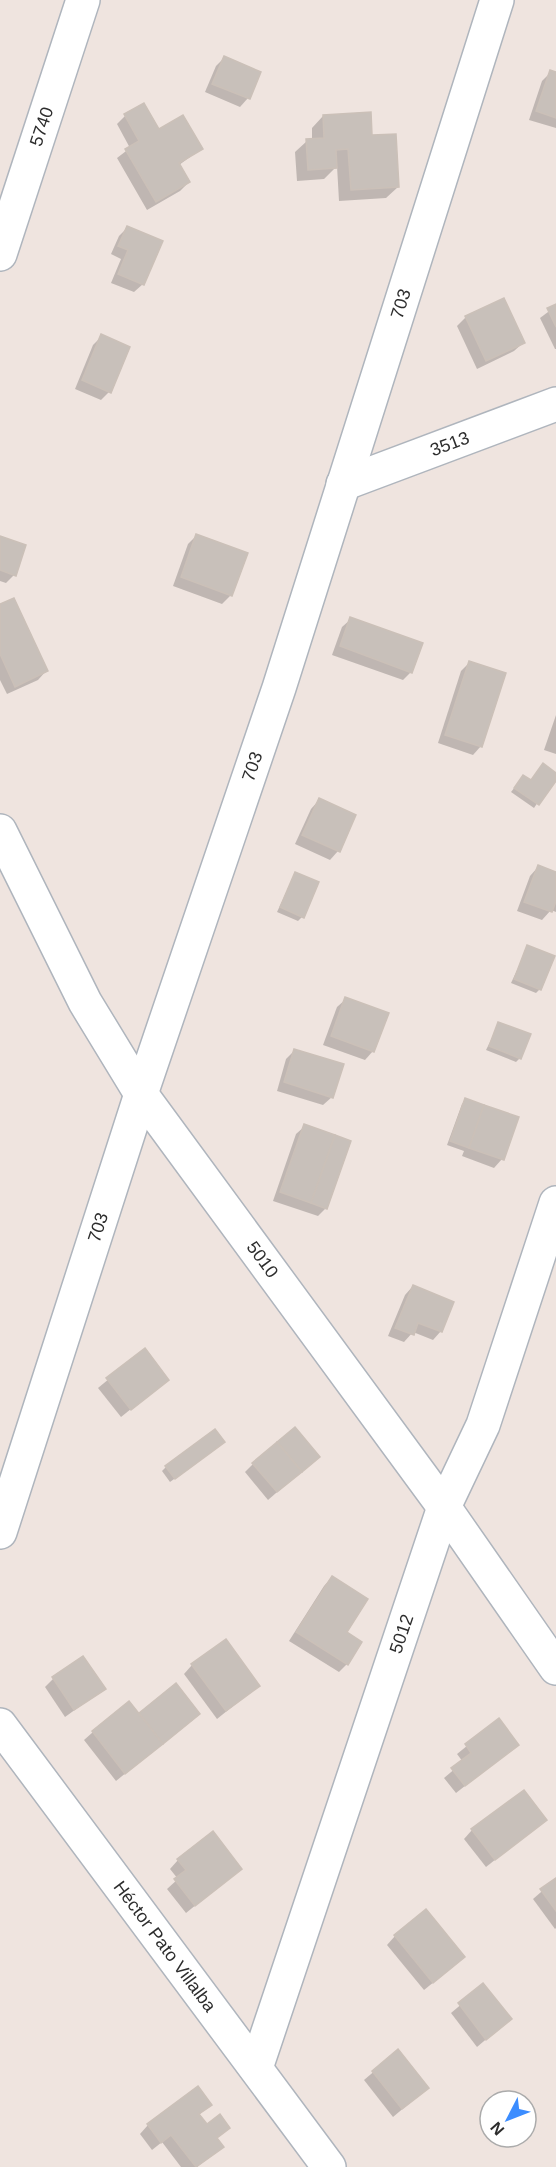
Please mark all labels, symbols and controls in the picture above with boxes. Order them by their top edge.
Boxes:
street label: 5740 [26,104,57,149]
street label: 703 [387,286,415,321]
street label: 3513 [427,428,472,460]
street label: 703 [238,749,267,784]
street label: 703 [84,1210,112,1245]
street label: 5010 [243,1237,282,1282]
street label: 5012 [386,1612,417,1656]
street label: Héctor Pato Villalba [110,1877,221,2016]
north arrow [478,2089,538,2149]
text: N [487,2119,507,2139]

